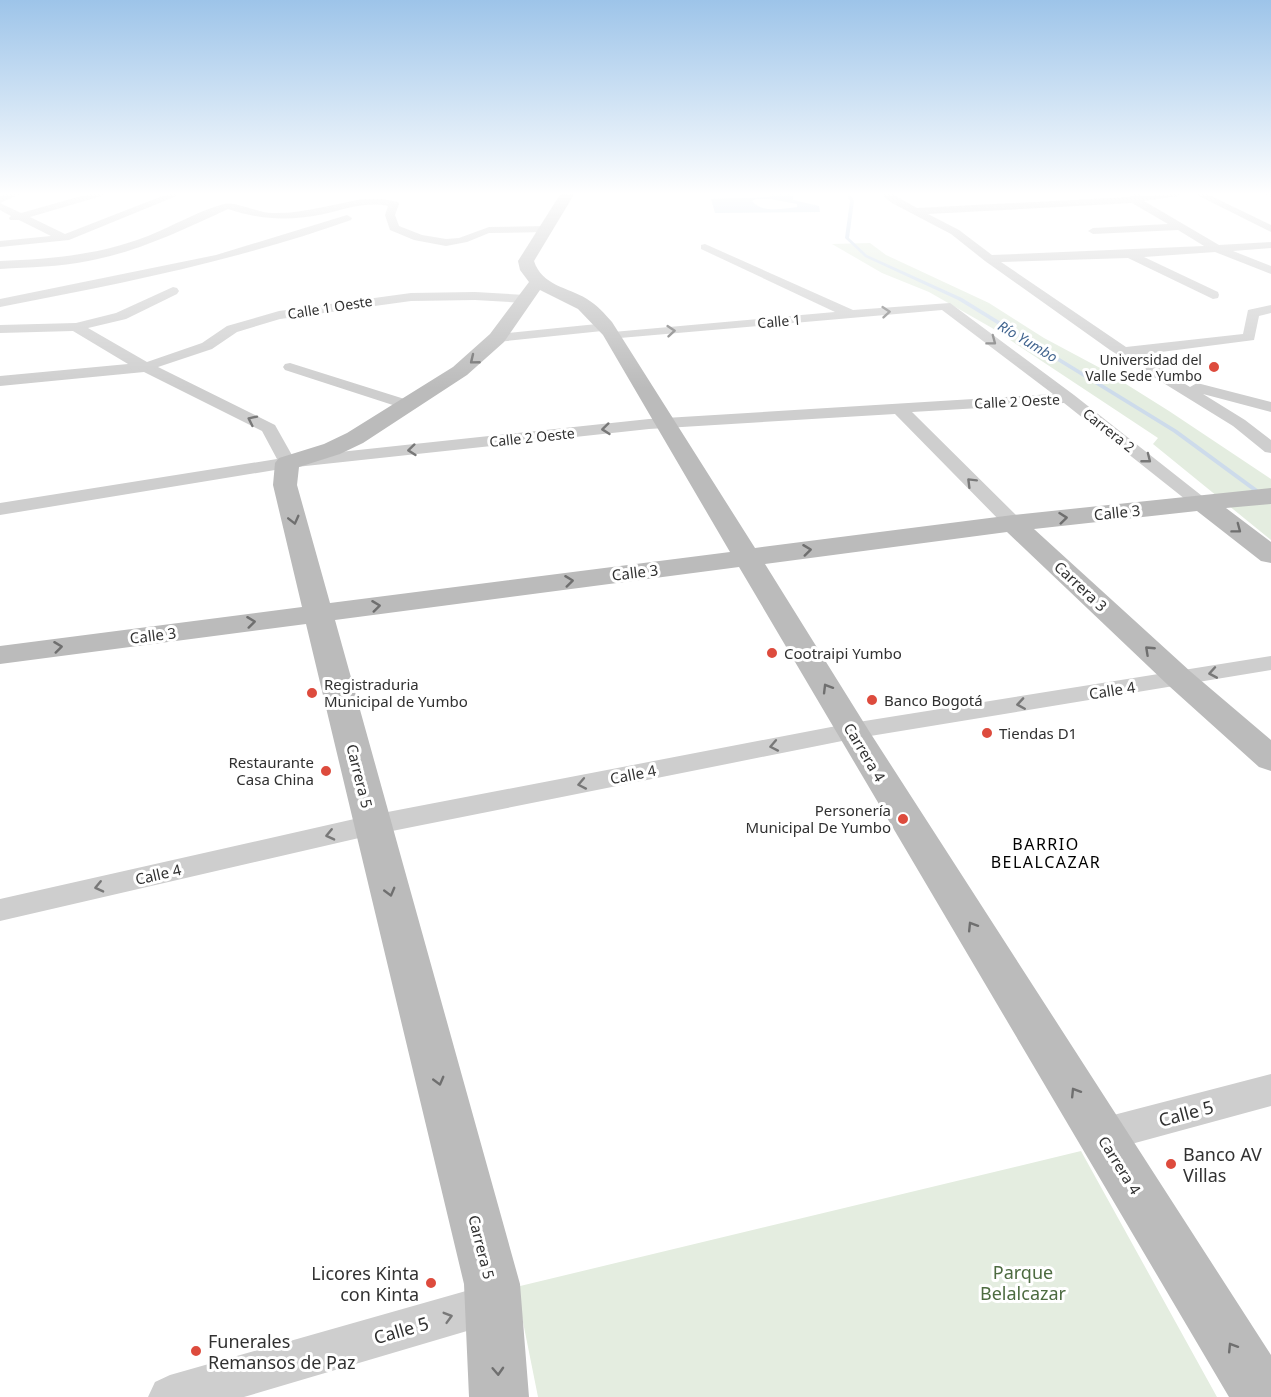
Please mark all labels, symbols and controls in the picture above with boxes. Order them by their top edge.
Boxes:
street label: Calle 1 Oeste [286,291,374,323]
one-way arrow [882,305,891,318]
street label: Calle 1 [757,310,801,332]
water label: Río Yumbo [995,316,1061,366]
one-way arrow [667,324,676,337]
one-way arrow [985,334,996,345]
place label: Universidad del Valle Sede Yumbo [1085,350,1202,385]
one-way arrow [470,352,481,363]
marker: Universidad del Valle Sede Yumbo [1207,360,1221,374]
street label: Calle 2 Oeste [974,389,1060,413]
street label: Carrera 2 [1079,404,1139,456]
one-way arrow [247,415,258,427]
one-way arrow [602,422,611,435]
street label: Calle 2 Oeste [488,423,576,451]
one-way arrow [408,443,417,456]
one-way arrow [1140,452,1151,463]
one-way arrow [968,478,979,489]
street label: Calle 3 [1093,500,1141,524]
one-way arrow [1058,512,1068,525]
one-way arrow [286,515,299,525]
one-way arrow [1230,522,1241,533]
one-way arrow [802,544,812,556]
street label: Carrera 3 [1050,556,1112,616]
street label: Calle 3 [611,559,659,585]
one-way arrow [565,575,574,587]
one-way arrow [371,600,380,613]
one-way arrow [247,616,256,629]
street label: Calle 3 [129,622,177,648]
one-way arrow [53,642,63,654]
place label: Cootraipi Yumbo [784,643,902,663]
marker: Cootraipi Yumbo [765,646,779,660]
one-way arrow [1145,646,1156,657]
one-way arrow [1209,666,1219,679]
place label: Registraduria Municipal de Yumbo [324,674,468,711]
street label: Calle 4 [1087,676,1137,704]
one-way arrow [822,684,834,694]
marker: Registraduria Municipal de Yumbo [305,686,319,700]
place label: Banco Bogotá [884,690,983,710]
marker: Banco Bogotá [865,693,879,707]
one-way arrow [1016,698,1026,710]
street label: Carrera 4 [840,719,891,785]
place label: Tiendas D1 [999,723,1077,743]
marker: Tiendas D1 [980,726,994,740]
one-way arrow [769,739,779,752]
street label: Carrera 5 [342,742,378,810]
place label: Restaurante Casa China [228,752,314,789]
street label: Calle 4 [608,760,658,788]
marker: Restaurante Casa China [319,764,333,778]
one-way arrow [578,777,588,790]
place label: Personería Municipal De Yumbo [746,800,891,837]
marker: Personería Municipal De Yumbo [896,812,910,826]
one-way arrow [325,828,335,841]
district label: BARRIO BELALCAZAR [991,833,1101,873]
street label: Calle 4 [133,859,183,889]
one-way arrow [94,880,104,893]
one-way arrow [382,887,395,897]
one-way arrow [968,922,980,932]
one-way arrow [431,1076,444,1086]
one-way arrow [1070,1088,1082,1098]
street label: Calle 5 [1156,1094,1216,1132]
street label: Carrera 4 [1094,1132,1146,1198]
place label: Banco AV Villas [1183,1142,1262,1187]
marker: Banco AV Villas [1164,1157,1178,1171]
street label: Carrera 5 [464,1213,500,1281]
park label: Parque Belalcazar [980,1260,1067,1305]
place label: Licores Kinta con Kinta [311,1261,419,1306]
marker: Licores Kinta con Kinta [424,1276,438,1290]
street label: Calle 5 [371,1311,431,1349]
one-way arrow [443,1312,453,1324]
place label: Funerales Remansos de Paz [208,1329,356,1374]
one-way arrow [1228,1343,1240,1353]
marker: Funerales Remansos de Paz [189,1344,203,1358]
one-way arrow [491,1367,504,1376]

